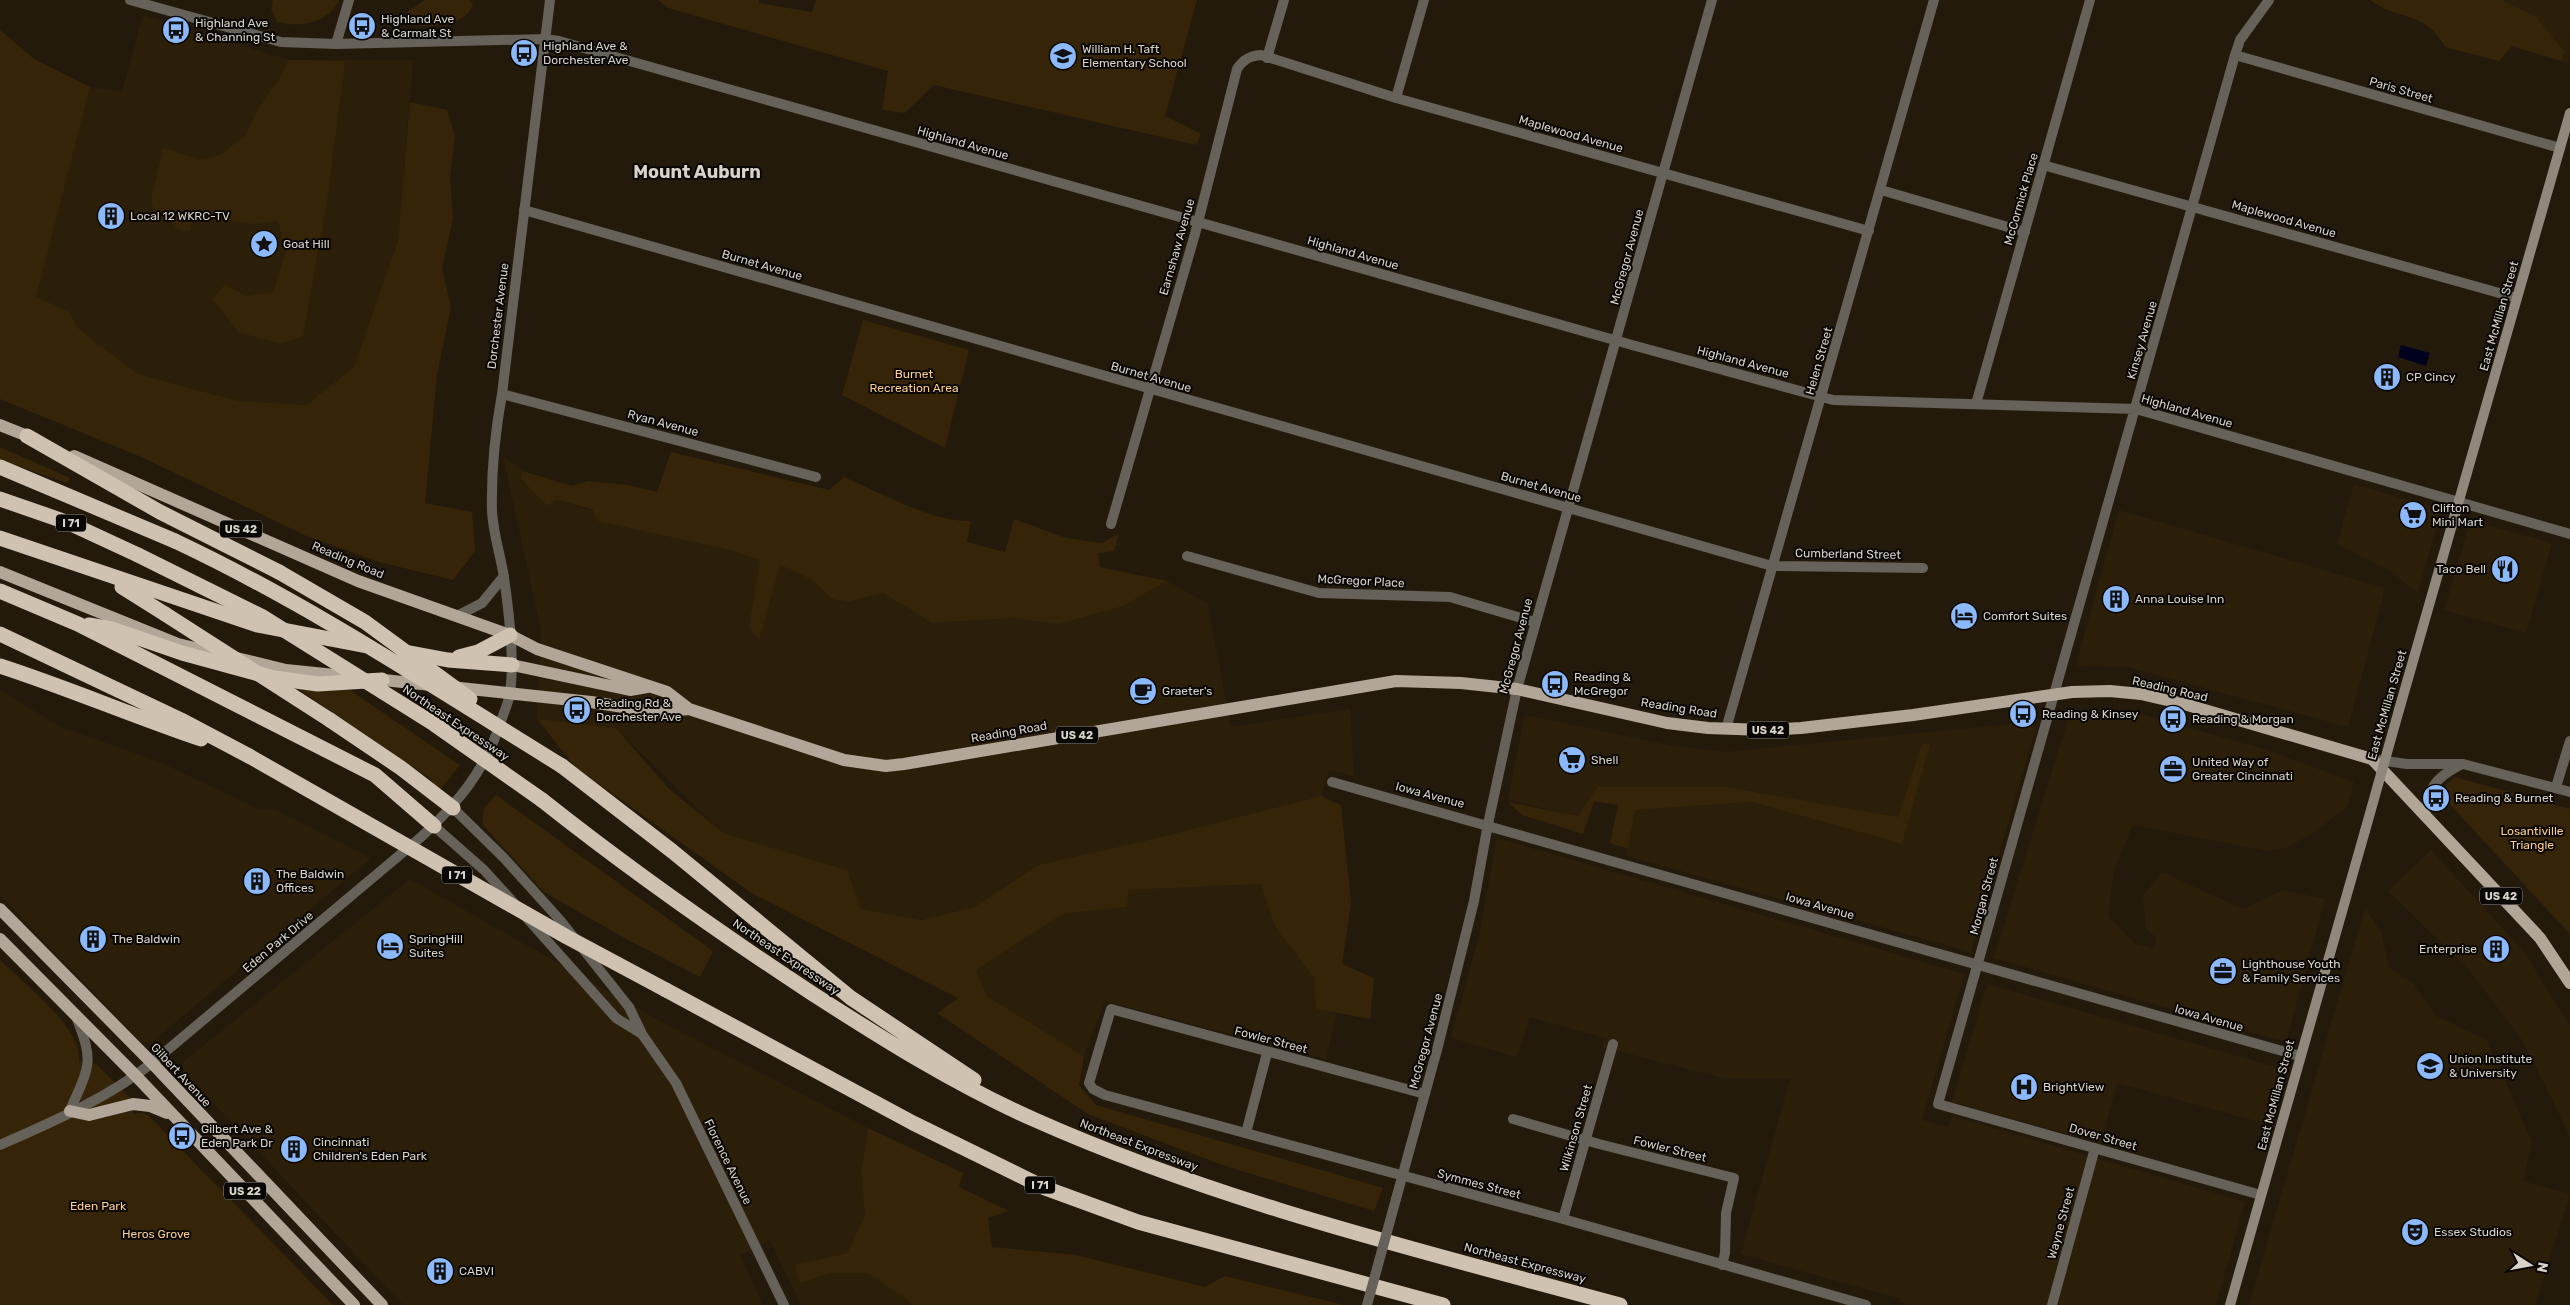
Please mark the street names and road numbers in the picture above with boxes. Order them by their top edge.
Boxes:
street label: Paris Street [2368,74,2435,106]
street label: Maplewood Avenue [1517,112,1625,156]
street label: Highland Avenue [916,123,1011,163]
street label: McCormick Place [2001,151,2041,247]
street label: Earnshaw Avenue [1157,197,1198,297]
street label: Maplewood Avenue [2230,197,2338,241]
street label: McGregor Avenue [1607,207,1647,306]
street label: Highland Avenue [1306,233,1401,273]
street label: Burnet Avenue [720,247,804,283]
street label: East McMillan Street [2477,259,2521,373]
street label: Dorchester Avenue [485,262,511,370]
street label: Kinsey Avenue [2124,299,2160,381]
street label: Helen Street [1803,325,1835,396]
street label: Highland Avenue [1696,343,1791,381]
street label: Burnet Avenue [1109,359,1193,395]
street label: Highland Avenue [2140,391,2235,431]
street label: Ryan Avenue [626,407,700,439]
street label: Burnet Avenue [1499,469,1583,505]
road number: I 71 [56,514,86,532]
road number: US 42 [220,520,262,538]
street label: Reading Road [310,539,386,581]
street label: Cumberland Street [1795,546,1901,562]
street label: McGregor Place [1317,572,1405,590]
street label: McGregor Avenue [1496,596,1536,695]
street label: East McMillan Street [2365,648,2409,762]
street label: Reading Road [2131,674,2209,704]
street label: Northeast Expressway [400,682,512,764]
street label: Reading Road [1640,695,1718,721]
street label: Reading Road [970,718,1048,746]
road number: US 42 [1747,722,1789,738]
road number: US 42 [1056,726,1098,744]
street label: Iowa Avenue [1394,779,1466,811]
street label: Morgan Street [1967,855,2001,936]
road number: I 71 [442,866,472,884]
road number: US 42 [2480,888,2522,904]
street label: Iowa Avenue [1784,890,1856,923]
street label: Eden Park Drive [240,908,316,976]
street label: Northeast Expressway [730,916,842,998]
street label: McGregor Avenue [1406,991,1446,1090]
street label: Iowa Avenue [2173,1002,2245,1035]
street label: Fowler Street [1233,1024,1309,1057]
street label: East McMillan Street [2255,1038,2298,1152]
street label: Gilbert Avenue [148,1040,214,1110]
street label: Wilkinson Street [1557,1083,1595,1173]
street label: Northeast Expressway [1078,1116,1200,1174]
street label: Florence Avenue [701,1117,755,1207]
street label: Dover Street [2067,1121,2139,1153]
street label: Fowler Street [1632,1133,1708,1165]
street label: Symmes Street [1436,1166,1523,1202]
road number: I 71 [1025,1176,1055,1194]
road number: US 22 [224,1182,266,1200]
street label: Wayne Street [2045,1185,2077,1261]
street label: Northeast Expressway [1463,1240,1588,1286]

